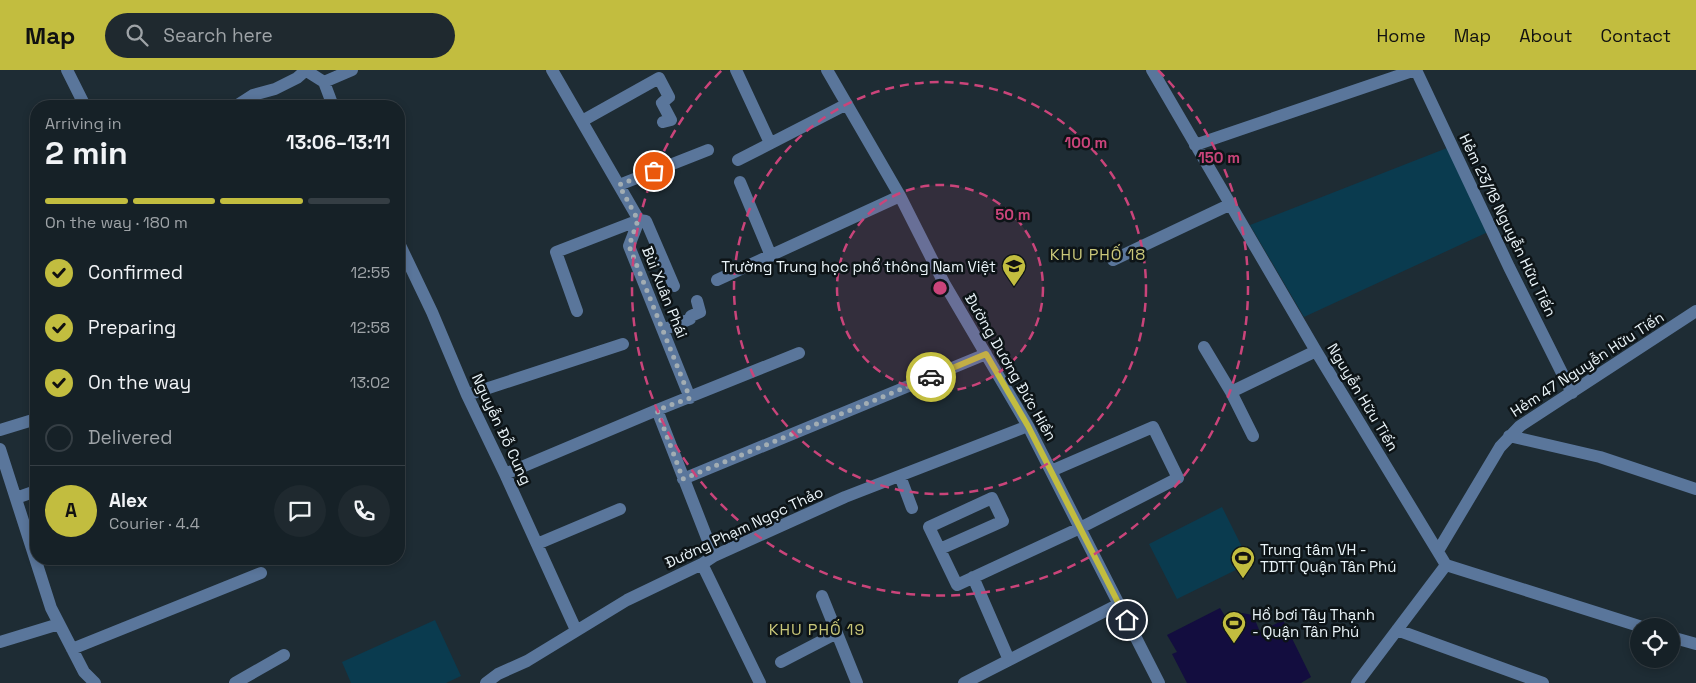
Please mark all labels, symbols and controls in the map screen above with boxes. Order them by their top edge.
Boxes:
search box [105,13,455,58]
text: Map [25,20,75,51]
icon: search [123,21,151,49]
text: Search here [163,23,273,48]
text: Home [1377,24,1426,47]
text: Map [1454,24,1491,47]
text: About [1519,24,1573,47]
text: Contact [1601,24,1671,47]
text: Arriving in [45,113,122,134]
text: 13:06–13:11 [286,130,390,155]
street label: Hẻm 23/18 Nguyễn Hữu Tiến [1455,130,1561,320]
text: 2 min [45,133,128,173]
text: 100 m [1065,133,1107,152]
text: 150 m [1198,148,1240,167]
pin [633,150,675,192]
icon: bag [640,157,668,185]
text: 50 m [995,205,1031,224]
text: On the way · 180 m [45,212,188,233]
street label: Bùi Xuân Phái [638,243,692,341]
district label: KHU PHỐ 18 [1050,244,1146,265]
school or university icon: Trường Trung học phổ thông Nam Việt [1001,253,1027,287]
place label: Trường Trung học phổ thông Nam Việt [721,257,996,276]
icon: check [45,259,73,287]
text: Confirmed [88,260,183,285]
text: 12:55 [350,262,390,283]
centre of rings [931,279,949,297]
street label: Đường Dương Đức Hiền [961,290,1061,444]
street label: Hẻm 47 Nguyễn Hữu Tiến [1507,307,1667,421]
icon: check [45,314,73,342]
text: Preparing [88,315,176,340]
text: 12:58 [350,317,390,338]
street label: Nguyễn Hữu Tiến [1323,340,1403,454]
courier [906,352,956,402]
icon: car [917,363,945,391]
icon: check [45,369,73,397]
text: On the way [88,370,191,395]
street label: Nguyễn Đỗ Cung [468,370,536,488]
text: 13:02 [350,372,390,393]
text: Delivered [88,425,173,450]
street label: Đường Phạm Ngọc Thảo [662,482,826,572]
button: chat [274,485,326,537]
button: phone [338,485,390,537]
text: Alex [109,488,148,513]
text: A [65,498,77,523]
text: Courier · 4.4 [109,513,200,534]
place label: Trung tâm VH - TDTT Quận Tân Phú [1260,540,1396,576]
sports icon: Trung tâm VH - TDTT Quận Tân Phú [1230,545,1256,579]
pin [1106,599,1148,641]
place label: Hồ bơi Tây Thạnh - Quận Tân Phú [1252,605,1375,641]
icon: home [1113,606,1141,634]
sports icon: Hồ bơi Tây Thạnh - Quận Tân Phú [1221,610,1247,644]
map controls [1630,618,1680,668]
button: locate [1630,618,1680,668]
district label: KHU PHỐ 19 [769,619,865,640]

